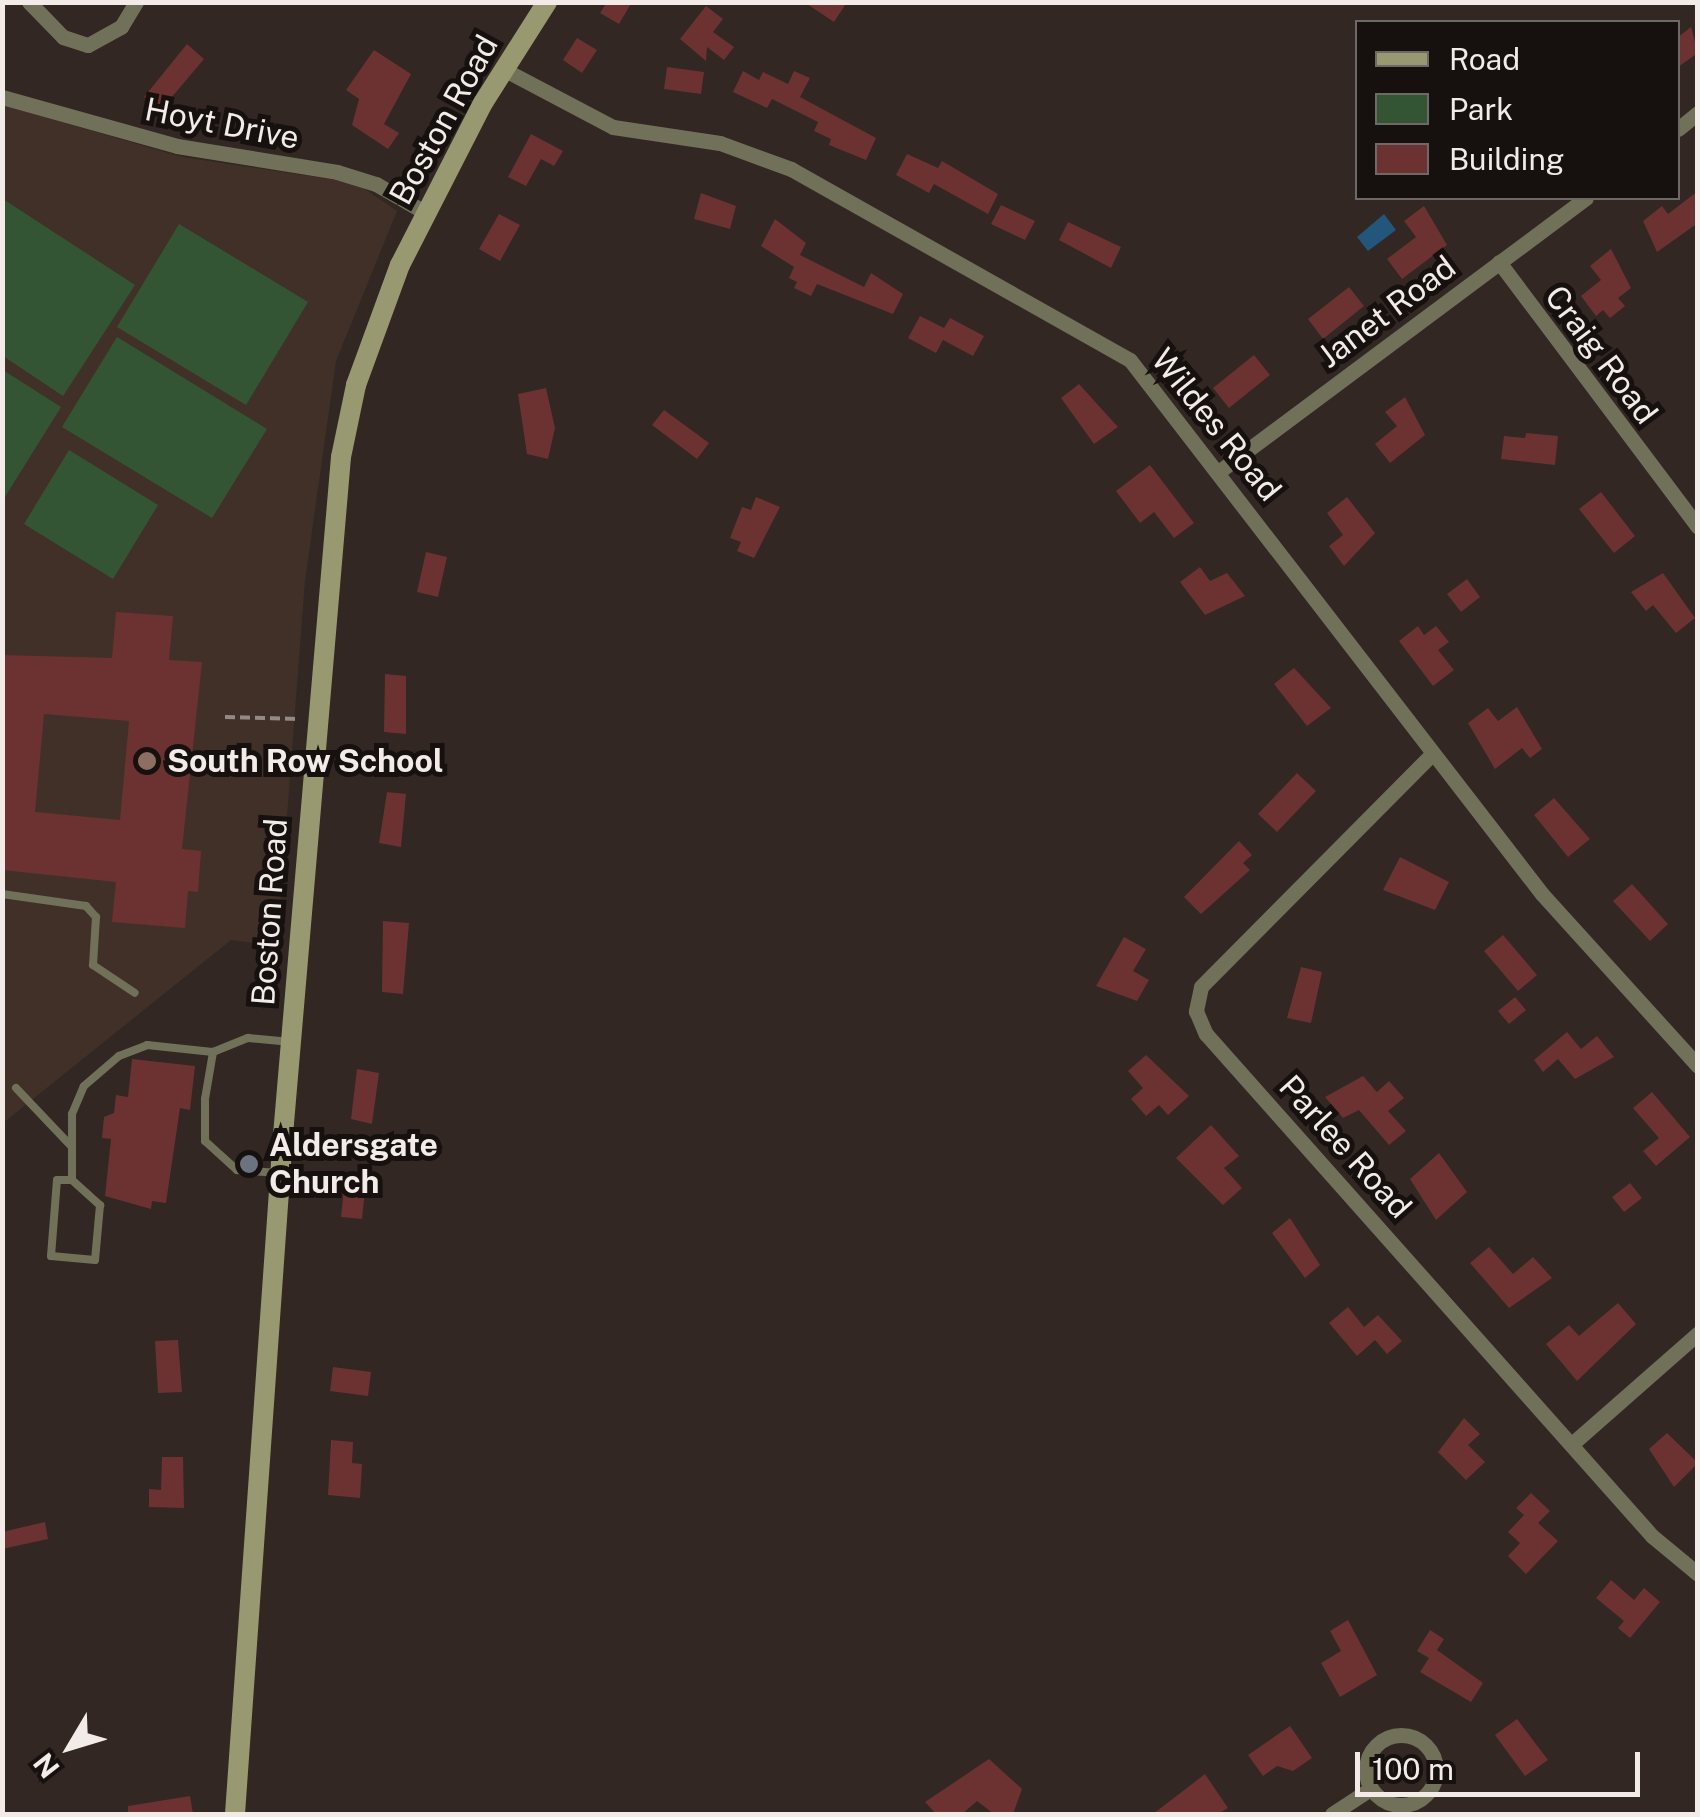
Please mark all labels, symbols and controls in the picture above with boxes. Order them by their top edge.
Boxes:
legend [1355,20,1680,200]
street label: Boston Road [382,29,506,211]
text: Road [1449,41,1520,77]
street label: Hoyt Drive [142,90,302,158]
text: Park [1449,91,1513,127]
text: Building [1449,141,1564,177]
street label: Janet Road [1311,248,1463,376]
street label: Craig Road [1537,278,1665,432]
street label: Wildes Road [1143,341,1289,509]
place label: South Row School [167,742,444,780]
marker: South Row School [136,750,158,772]
street label: Boston Road [244,817,296,1007]
street label: Parlee Road [1271,1068,1419,1226]
place label: Aldersgate Church [269,1127,438,1202]
marker: Aldersgate Church [238,1153,260,1175]
north arrow [20,1697,120,1797]
scale bar [1360,1732,1645,1794]
text: N [26,1747,66,1785]
text: 100 m [1372,1751,1454,1787]

